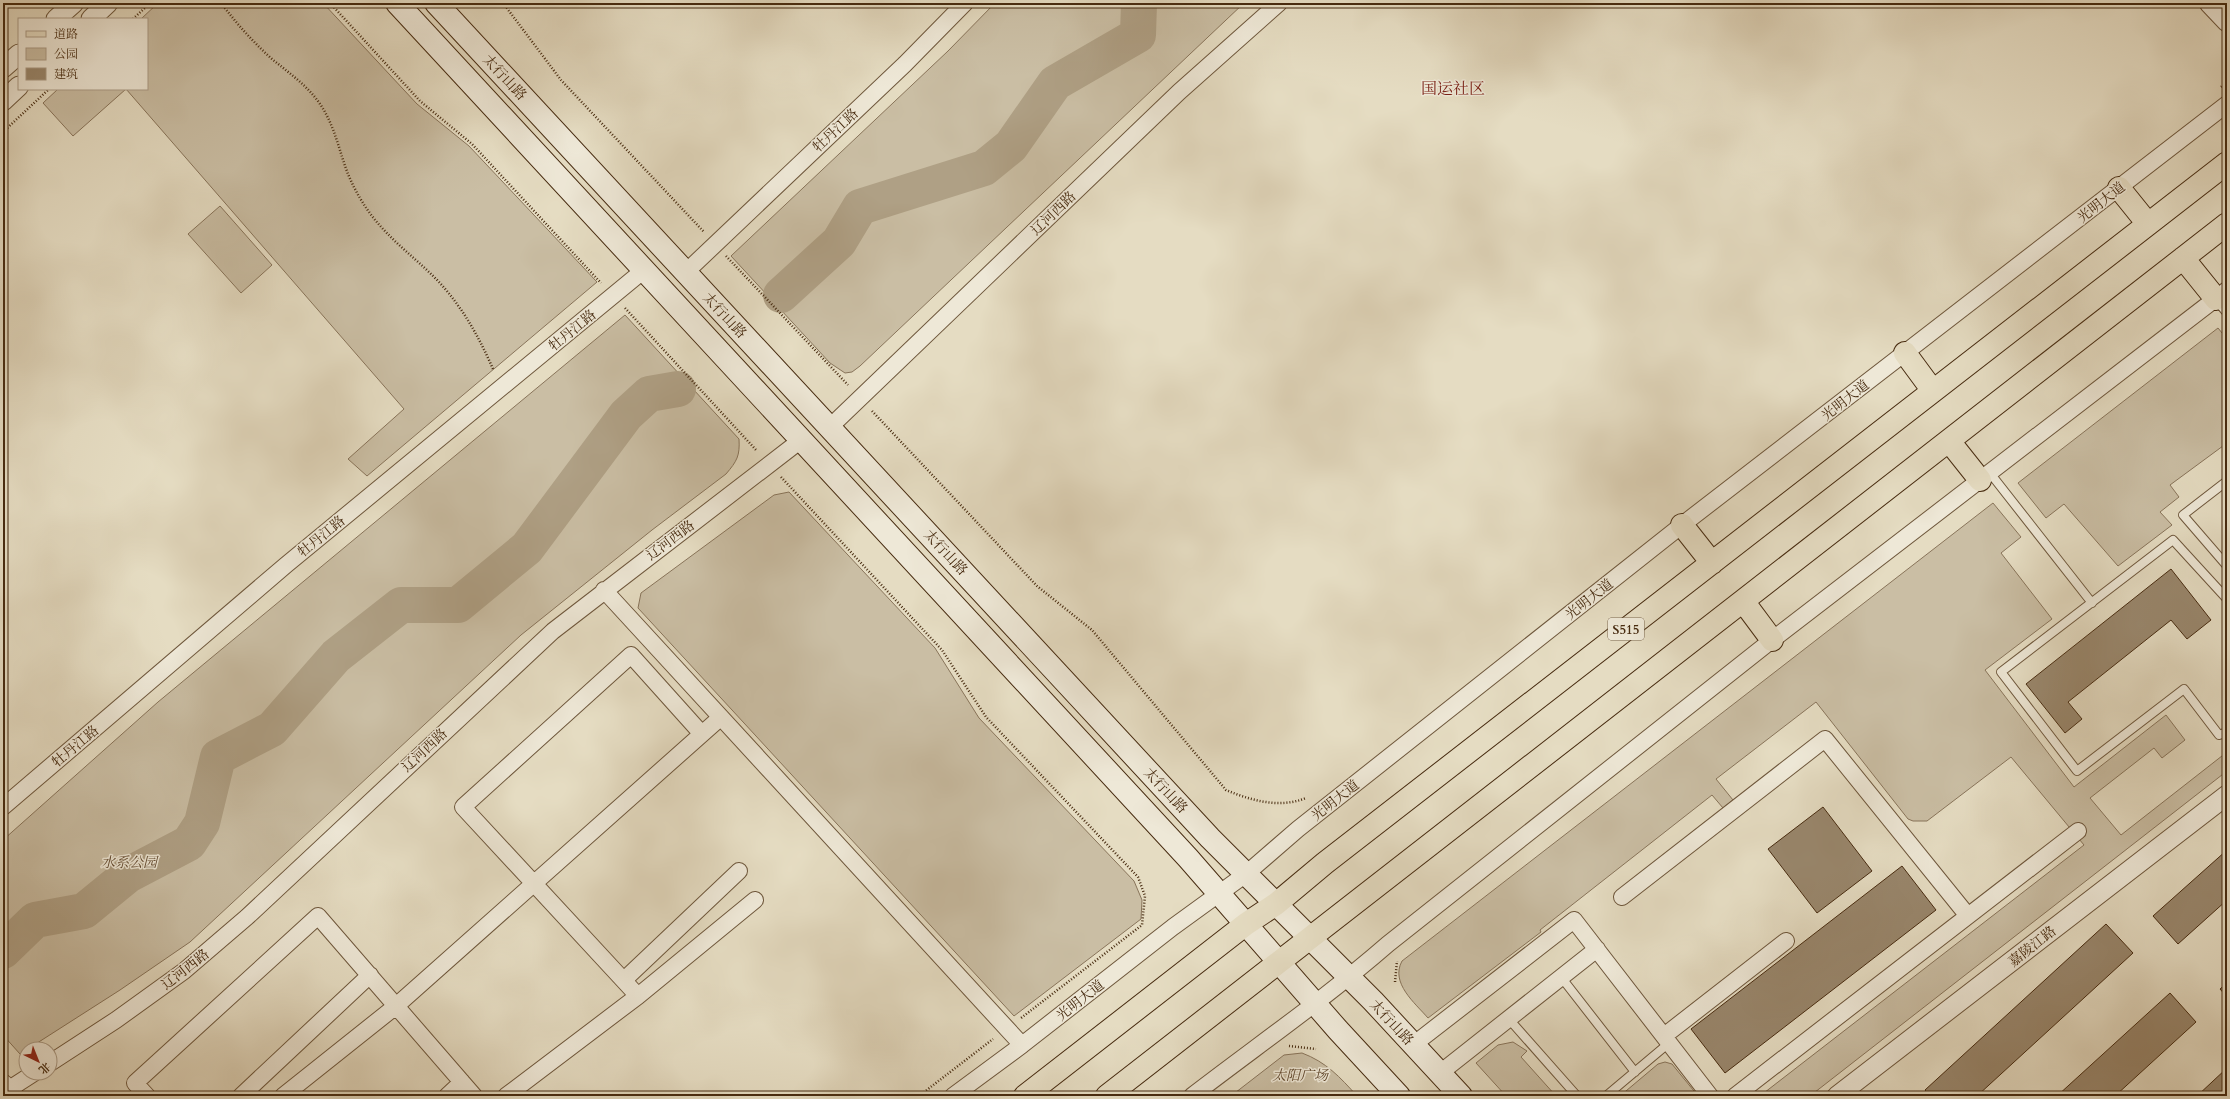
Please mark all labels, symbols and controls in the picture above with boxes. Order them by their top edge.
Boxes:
legend [18,18,148,90]
text: 道路 [54,26,78,42]
text: 公园 [54,46,78,62]
street label: 太行山路 [479,50,531,104]
text: 建筑 [54,66,78,82]
district label: 国运社区 [1421,78,1485,100]
street label: 牡丹江路 [808,104,862,156]
street label: 光明大道 [2073,178,2129,227]
street label: 辽河西路 [1027,187,1080,240]
street label: 太行山路 [699,288,751,342]
street label: 牡丹江路 [545,305,600,355]
street label: 光明大道 [1817,376,1873,425]
street label: 牡丹江路 [294,511,349,561]
street label: 辽河西路 [642,516,698,565]
street label: 太行山路 [920,525,972,579]
street label: 光明大道 [1561,575,1617,624]
road number: S515 [1608,618,1644,640]
street label: 牡丹江路 [48,721,103,772]
street label: 辽河西路 [397,724,451,776]
street label: 太行山路 [1140,763,1192,817]
street label: 光明大道 [1307,776,1363,825]
park label: 水系公园 [101,853,159,872]
street label: 嘉陵江路 [2004,922,2060,971]
street label: 辽河西路 [157,945,213,994]
street label: 光明大道 [1052,976,1108,1025]
street label: 太行山路 [1366,995,1418,1049]
north arrow [18,1041,58,1081]
text: 北 [35,1059,54,1077]
park label: 太阳广场 [1272,1066,1329,1085]

